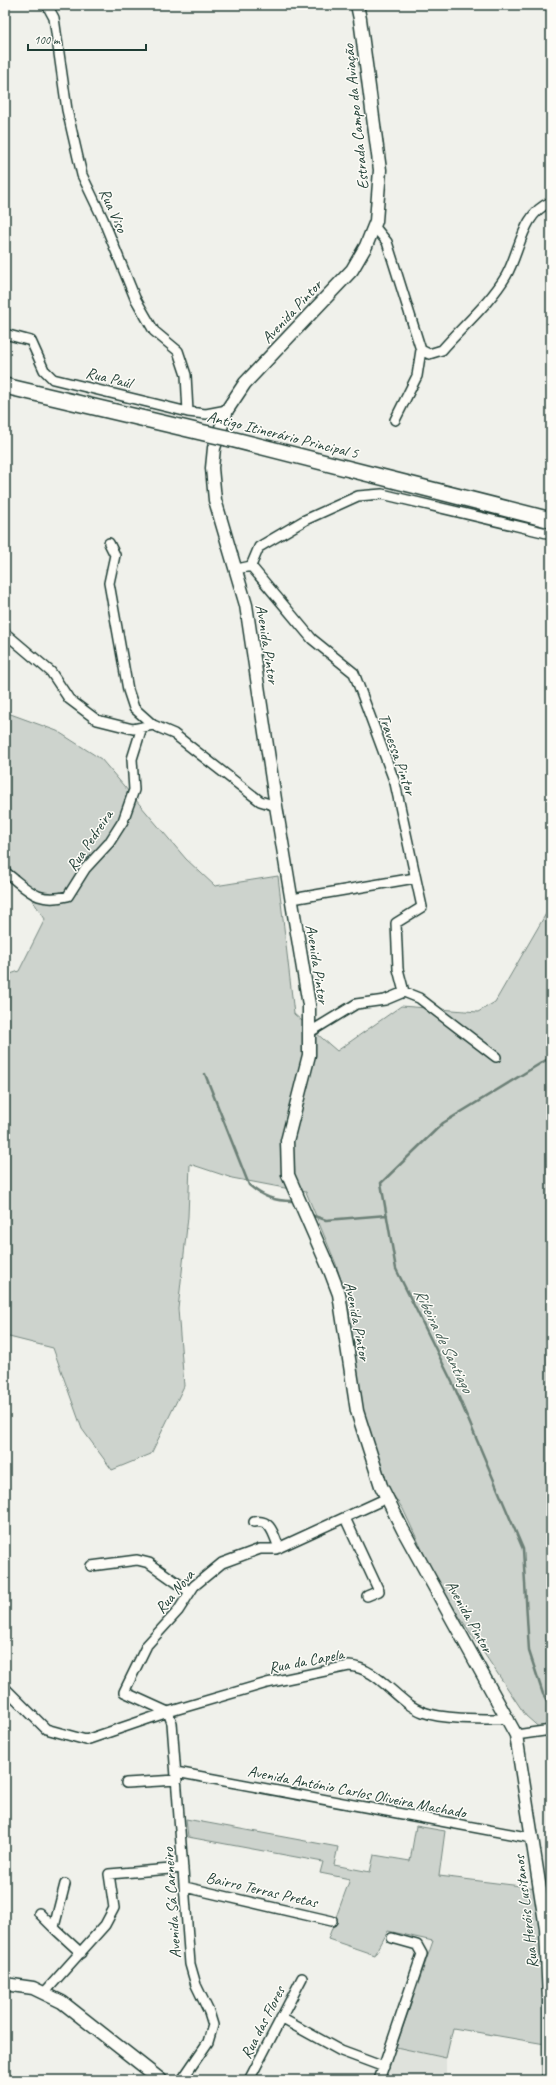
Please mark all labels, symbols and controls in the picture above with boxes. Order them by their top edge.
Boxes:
scale bar [28,26,146,52]
text: 100 m [34,32,61,48]
street label: Estrada Campo da Aviação [338,42,374,191]
street label: Rua Viso [95,185,132,237]
street label: Avenida Pintor [257,275,327,348]
street label: Rua Paúl [84,363,137,394]
street label: Antigo Itinerário Principal 5 [205,406,361,464]
street label: Avenida Pintor [251,603,283,686]
street label: Travessa Pintor [374,711,421,800]
street label: Rua Pedreira [62,805,118,875]
street label: Avenida Pintor [301,923,333,1006]
street label: Avenida Pintor [340,1280,375,1364]
water label: Ribeira de Santiago [409,1285,479,1397]
street label: Rua Nova [151,1565,200,1618]
street label: Avenida Pintor [441,1577,498,1657]
street label: Rua da Capela [267,1644,347,1678]
street label: Avenida António Carlos Oliveira Machado [246,1761,470,1823]
street label: Avenida Sá Carneiro [158,1845,186,1959]
street label: Rua Heróis Lusitanos [509,1853,543,1970]
street label: Bairro Terras Pretas [204,1867,321,1913]
street label: Rua das Flores [236,1982,290,2062]

